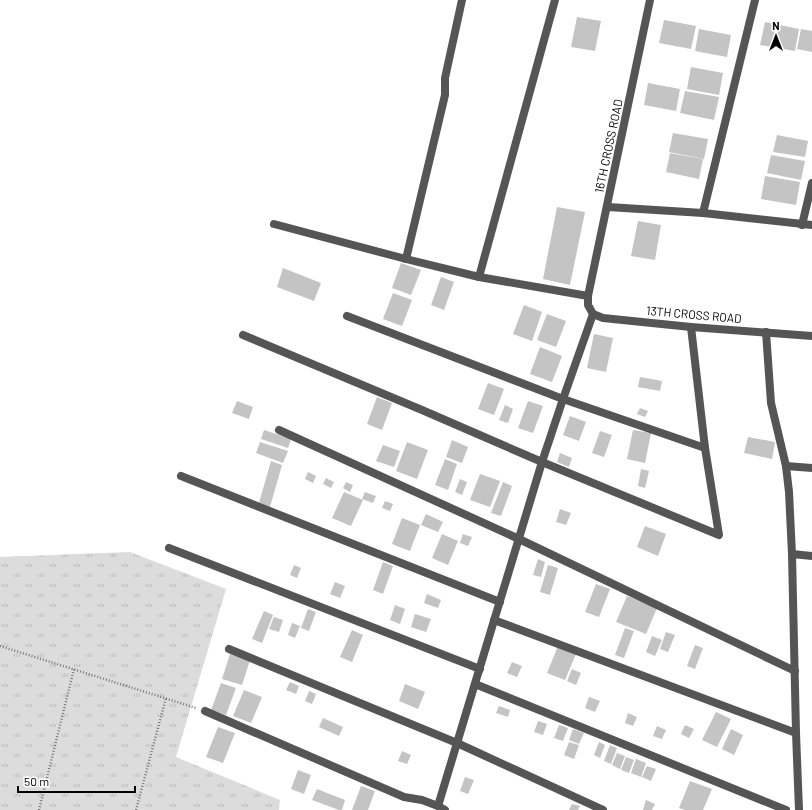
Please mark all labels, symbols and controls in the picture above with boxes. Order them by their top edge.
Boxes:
north arrow [756,16,796,56]
text: N [772,19,780,32]
street label: 16TH CROSS ROAD [591,98,625,194]
street label: 13TH CROSS ROAD [646,303,742,325]
scale bar [18,768,135,794]
text: 50 m [24,774,49,788]

